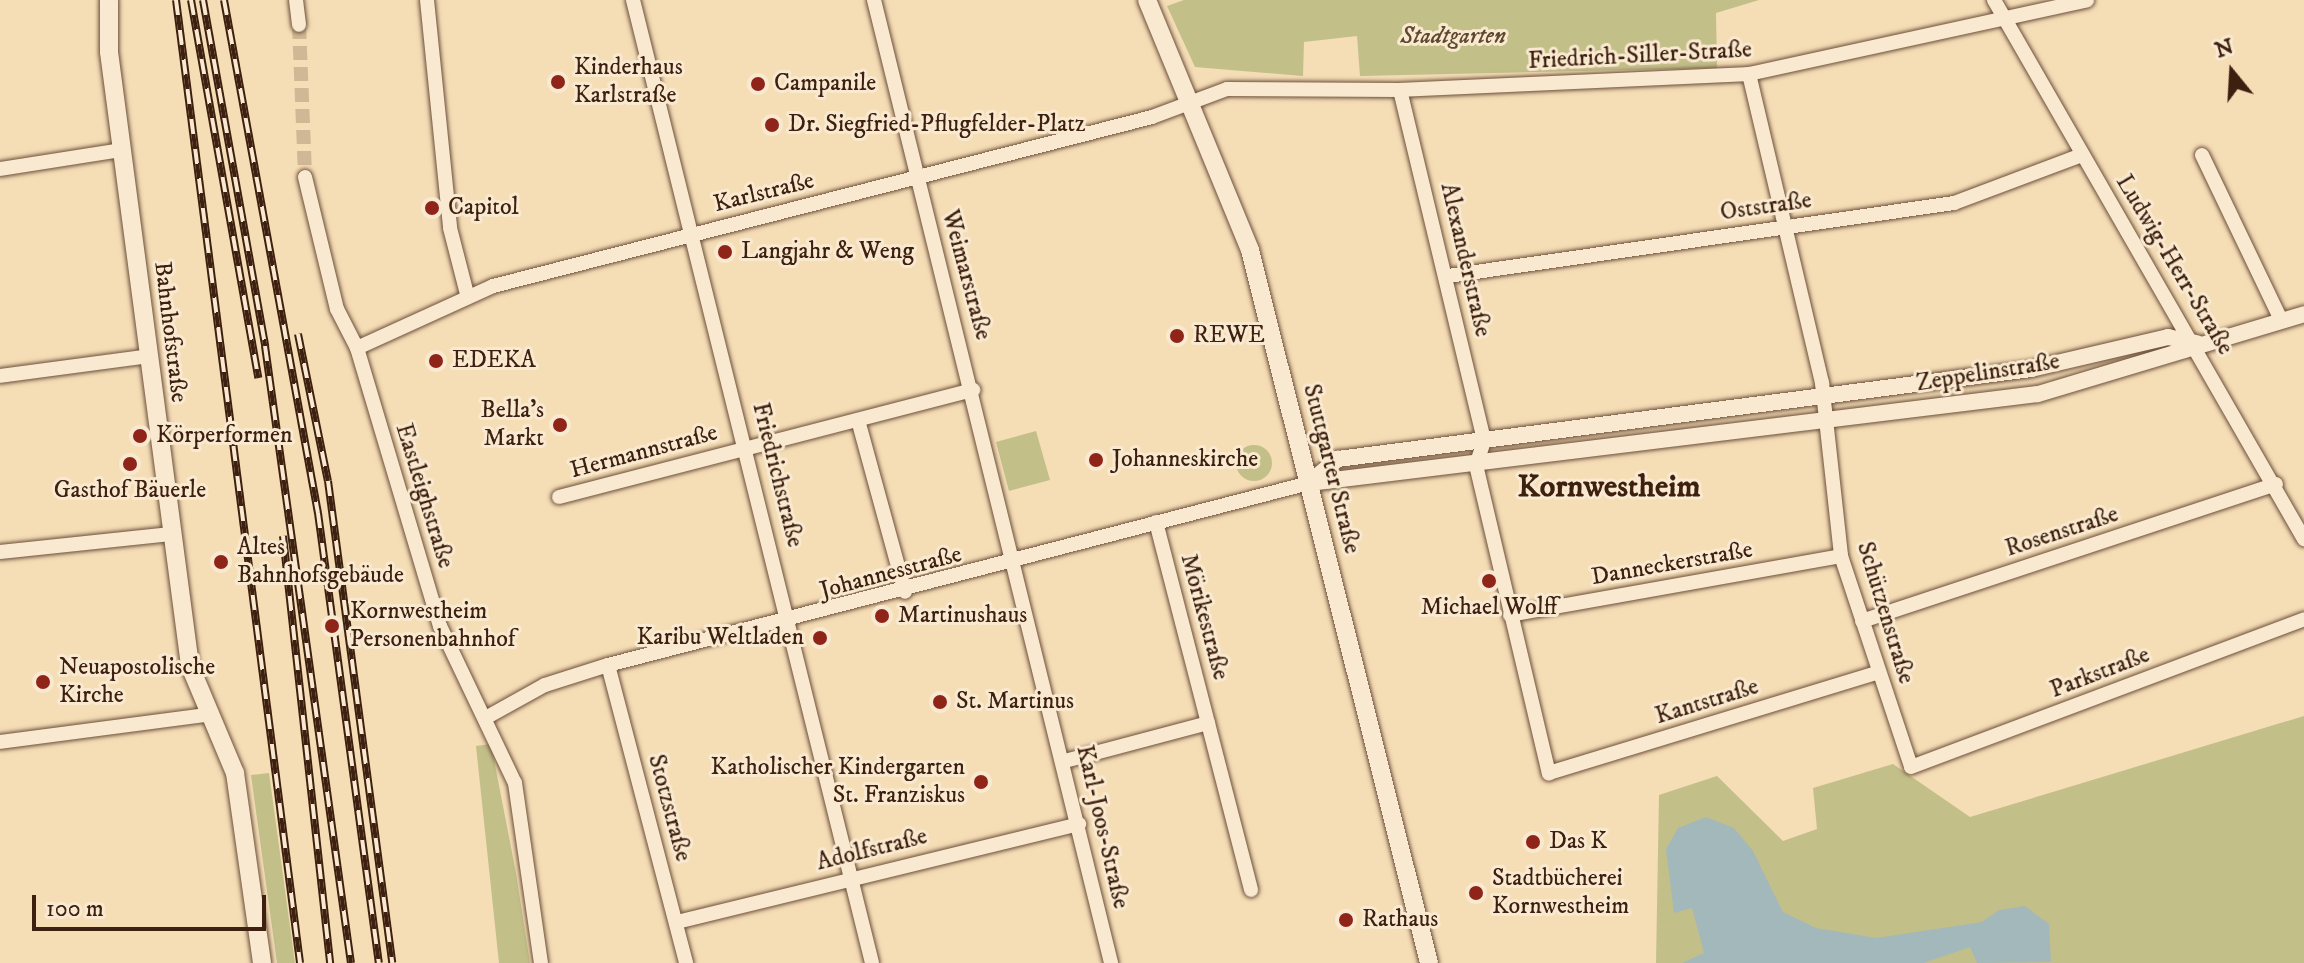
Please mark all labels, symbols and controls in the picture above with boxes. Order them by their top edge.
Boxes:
park label: Stadtgarten [1400,23,1506,51]
north arrow [2192,32,2272,112]
text: N [2212,33,2237,64]
street label: Friedrich-Siller-Straße [1527,36,1753,76]
place label: Kinderhaus Karlstraße [574,54,683,110]
place label: Campanile [774,70,876,98]
marker: Kinderhaus Karlstraße [549,73,567,91]
marker: Campanile [749,75,767,93]
place label: Dr. Siegfried-Pflugfelder-Platz [788,111,1085,139]
marker: Dr. Siegfried-Pflugfelder-Platz [763,116,781,134]
street label: Karlstraße [711,167,817,219]
street label: Ludwig-Herr-Straße [2109,170,2239,360]
street label: Alexanderstraße [1433,180,1497,340]
street label: Oststraße [1718,186,1814,228]
place label: Capitol [448,194,519,222]
marker: Capitol [423,199,441,217]
street label: Weimarstraße [935,207,997,343]
place label: Langjahr & Weng [741,238,914,266]
marker: Langjahr & Weng [716,243,734,261]
street label: Bahnhofstraße [147,260,193,404]
place label: REWE [1193,322,1265,350]
marker: REWE [1168,327,1186,345]
place label: EDEKA [452,347,536,375]
street label: Zeppelinstraße [1914,347,2062,399]
marker: EDEKA [427,352,445,370]
street label: Stuttgarter Straße [1296,381,1366,557]
place label: Bella's Markt [481,397,544,453]
street label: Friedrichstraße [745,400,809,550]
marker: Bella's Markt [551,416,569,434]
street label: Hermannstraße [567,419,721,485]
street label: Eastleighstraße [388,420,460,572]
place label: Körperformen [156,422,293,450]
marker: Körperformen [131,427,149,445]
place label: Johanneskirche [1112,446,1258,474]
marker: Johanneskirche [1087,451,1105,469]
marker: Gasthof Bäuerle [121,455,139,473]
district label: Kornwestheim [1518,468,1700,506]
place label: Gasthof Bäuerle [54,477,206,505]
street label: Rosenstraße [2002,500,2122,564]
place label: Altes Bahnhofsgebäude [237,534,404,590]
street label: Danneckerstraße [1589,536,1755,592]
street label: Schützenstraße [1850,539,1920,687]
street label: Johannesstraße [817,540,965,606]
street label: Mörikestraße [1173,551,1235,683]
marker: Altes Bahnhofsgebäude [212,553,230,571]
marker: Michael Wolff [1480,572,1498,590]
place label: Michael Wolff [1421,594,1557,622]
place label: Kornwestheim Personenbahnhof [350,598,515,654]
place label: Martinushaus [898,602,1027,630]
marker: Martinushaus [873,607,891,625]
marker: Kornwestheim Personenbahnhof [321,615,343,637]
place label: Karibu Weltladen [636,624,804,652]
marker: Karibu Weltladen [811,629,829,647]
street label: Parkstraße [2046,641,2154,705]
place label: Neuapostolische Kirche [59,654,215,710]
marker: Neuapostolische Kirche [34,673,52,691]
street label: Kantstraße [1652,673,1762,731]
place label: St. Martinus [956,688,1074,716]
marker: St. Martinus [931,693,949,711]
street label: Karl-Joos-Straße [1069,742,1135,912]
street label: Stotzstraße [641,751,697,865]
place label: Katholischer Kindergarten St. Franziskus [711,754,965,810]
marker: Katholischer Kindergarten St. Franziskus [972,773,990,791]
street label: Adolfstraße [814,822,930,878]
place label: Das K [1549,828,1607,856]
marker: Das K [1524,833,1542,851]
place label: Stadtbücherei Kornwestheim [1492,865,1629,921]
scale bar [36,879,270,929]
marker: Stadtbücherei Kornwestheim [1467,884,1485,902]
text: 100 m [46,894,104,924]
place label: Rathaus [1362,906,1438,934]
marker: Rathaus [1337,911,1355,929]

